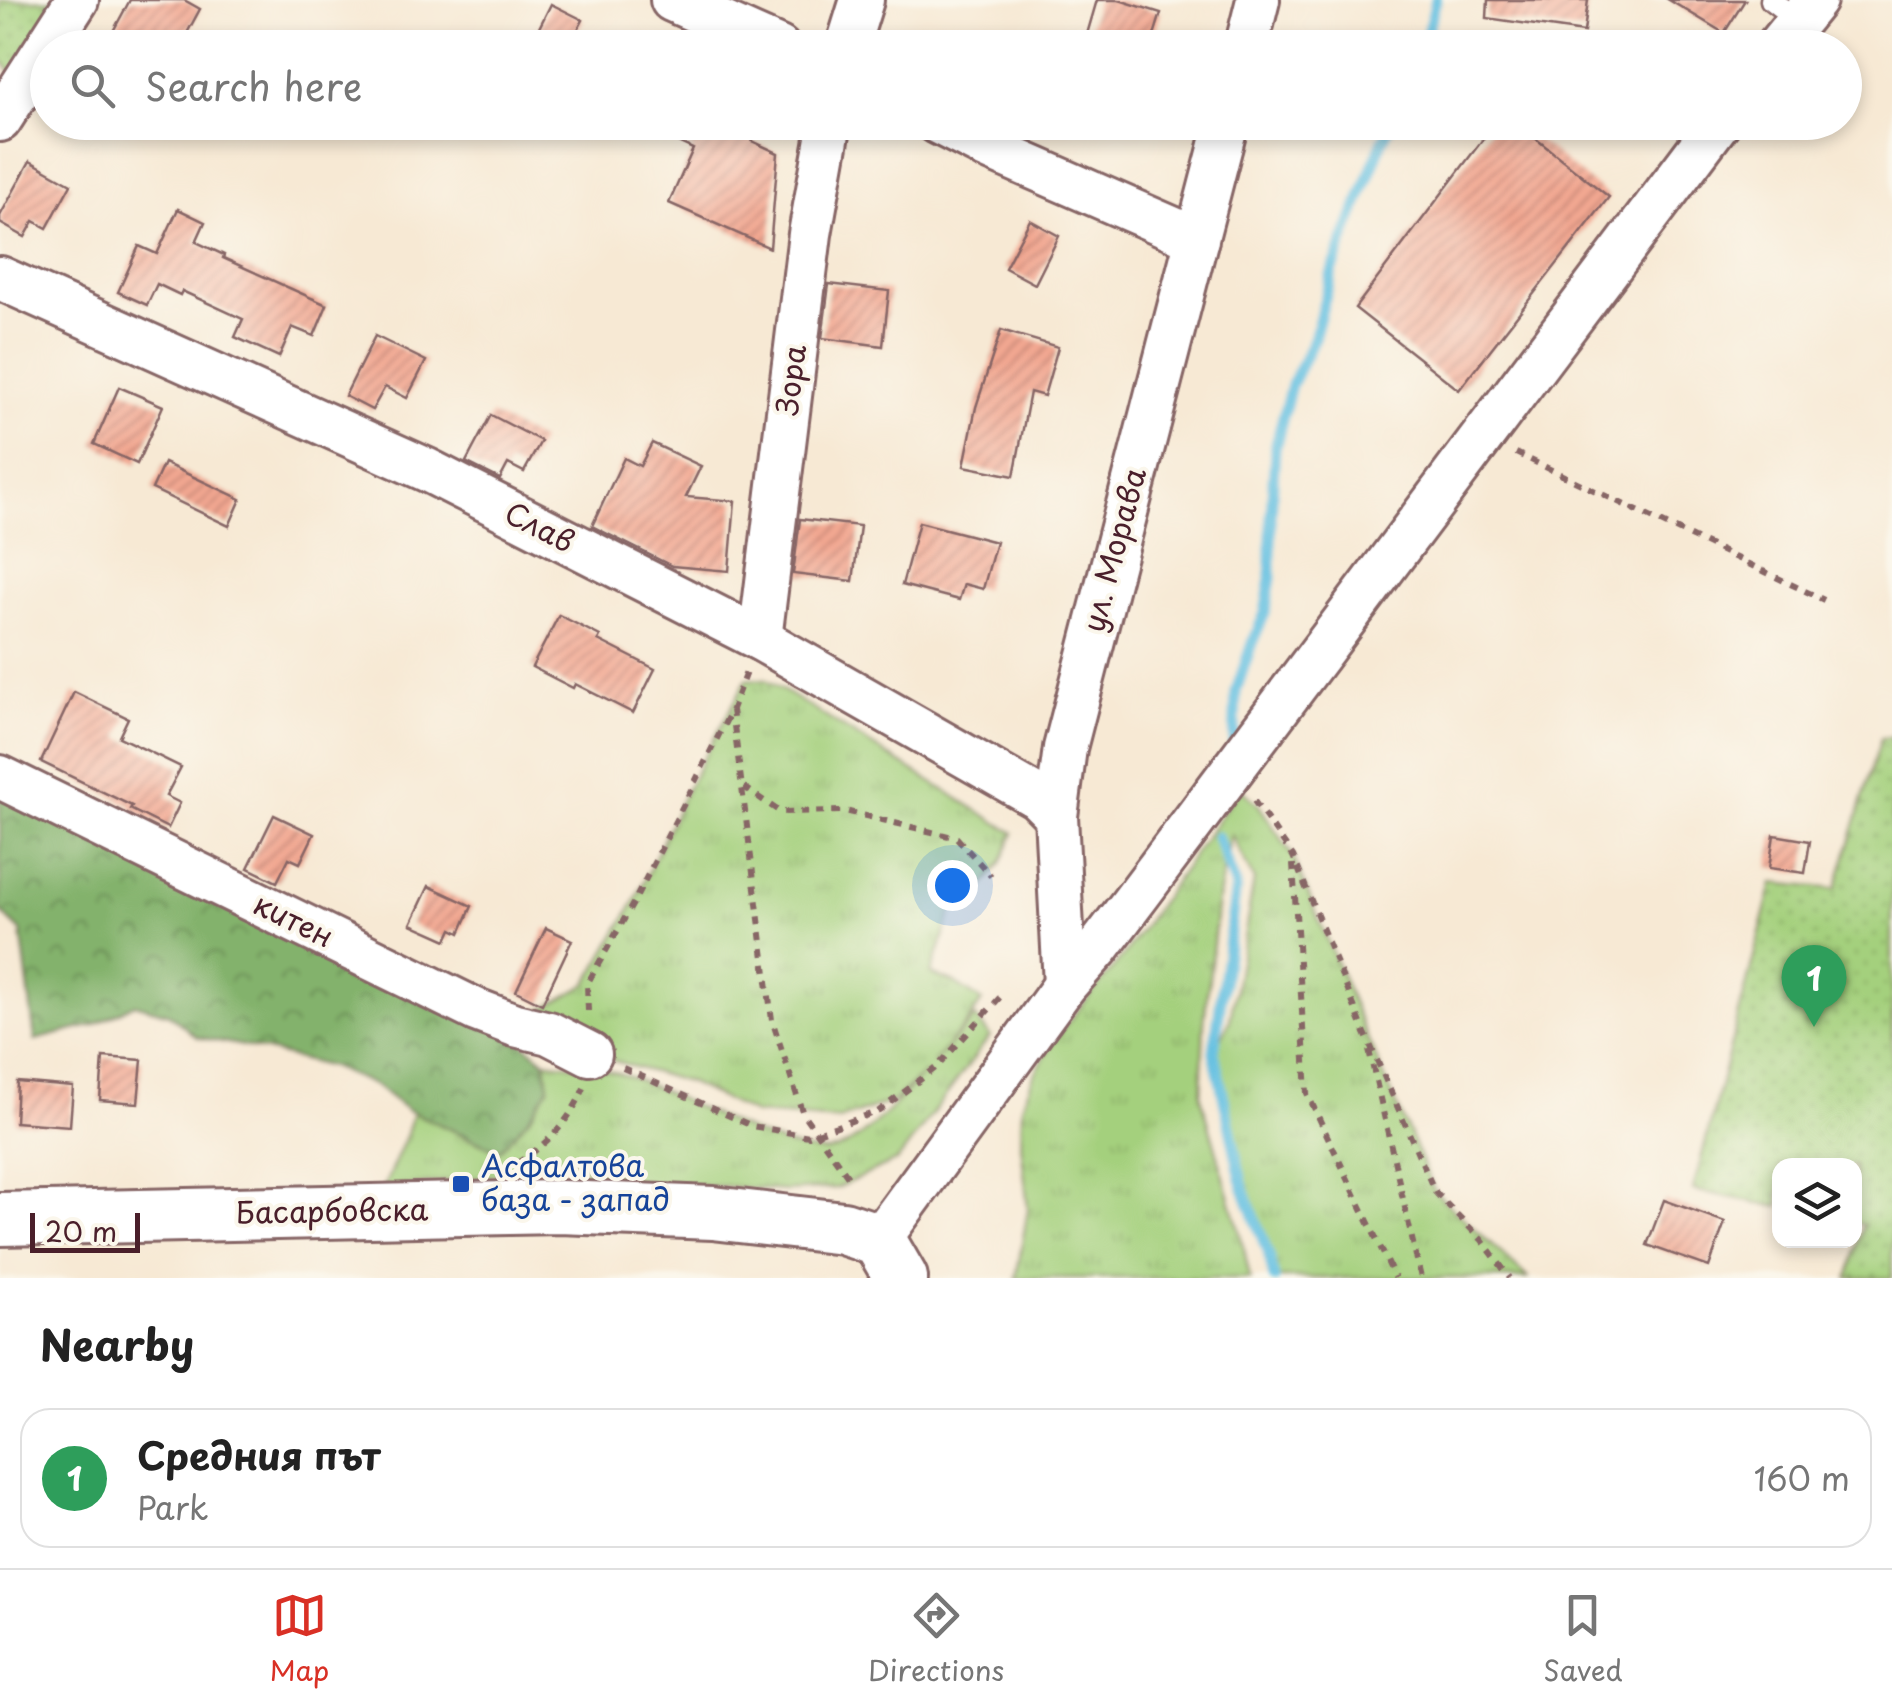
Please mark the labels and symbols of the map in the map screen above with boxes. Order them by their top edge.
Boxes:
street label: Зора [763,342,816,418]
street label: ул. Морава [1069,462,1156,636]
street label: Слав [497,489,583,562]
your location [927,860,978,911]
street label: китен [246,880,342,957]
pin: 1 [1782,944,1846,1027]
place label: Асфалтова база - запад [481,1142,670,1221]
marker: Асфалтова база - запад [450,1173,472,1195]
street label: Басарбовска [235,1185,429,1234]
scale bar [30,1208,140,1252]

